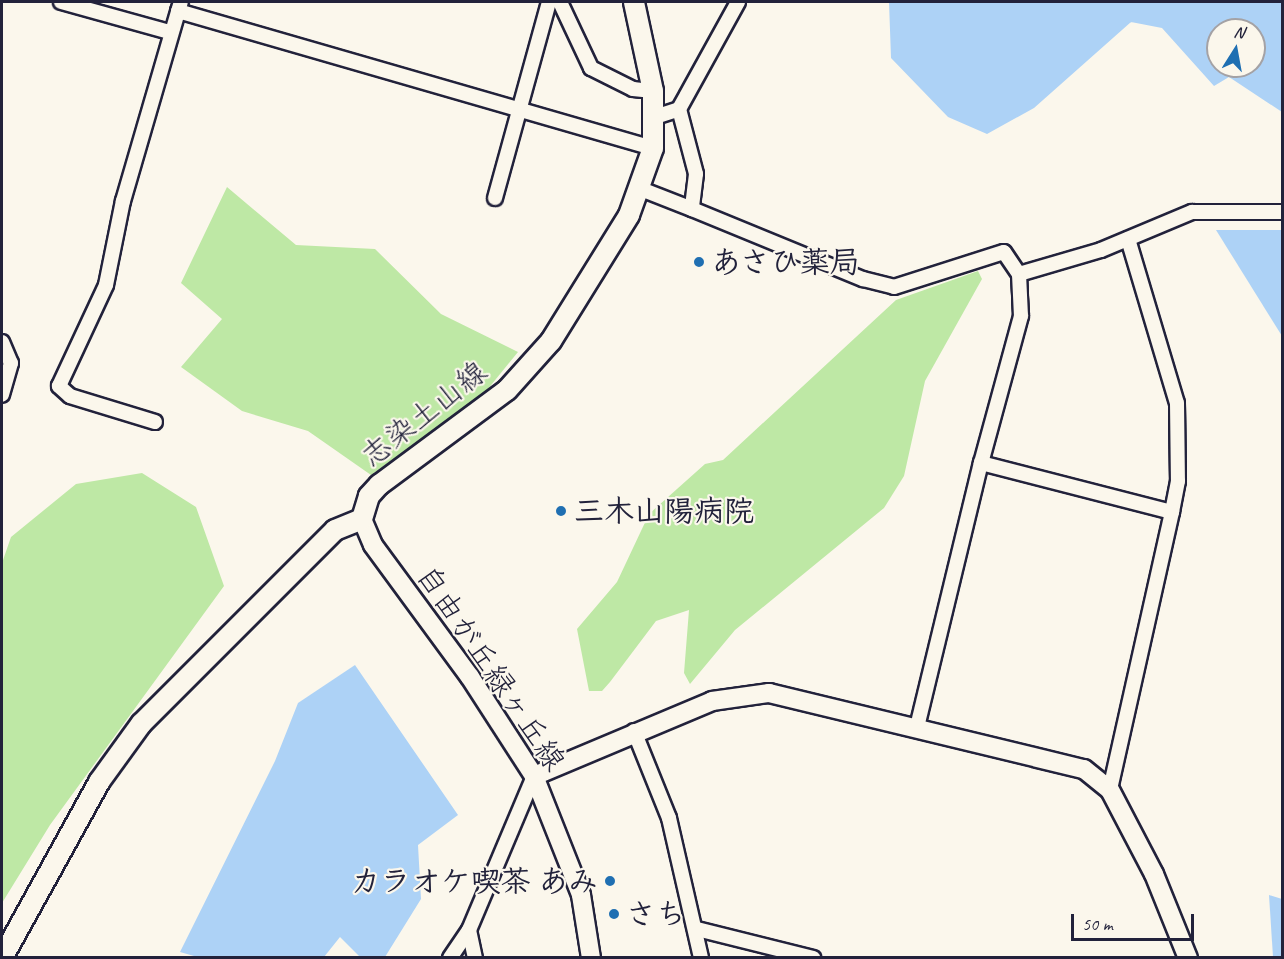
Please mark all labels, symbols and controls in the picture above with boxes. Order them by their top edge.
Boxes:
north arrow [1206,18,1266,78]
text: N [1232,22,1246,43]
place label: あさひ薬局 [711,244,861,280]
marker: あさひ薬局 [692,255,706,269]
street label: 志染土山線 [354,354,494,474]
place label: 三木山陽病院 [574,493,754,529]
marker: 三木山陽病院 [552,502,570,520]
street label: 自由が丘緑ヶ丘線 [409,558,573,778]
place label: カラオケ喫茶 あみ [351,863,598,899]
marker: カラオケ喫茶 あみ [603,874,617,888]
place label: さち [626,896,686,932]
scale bar [1074,902,1197,940]
marker: さち [607,907,621,921]
text: 50 m [1082,913,1113,935]

